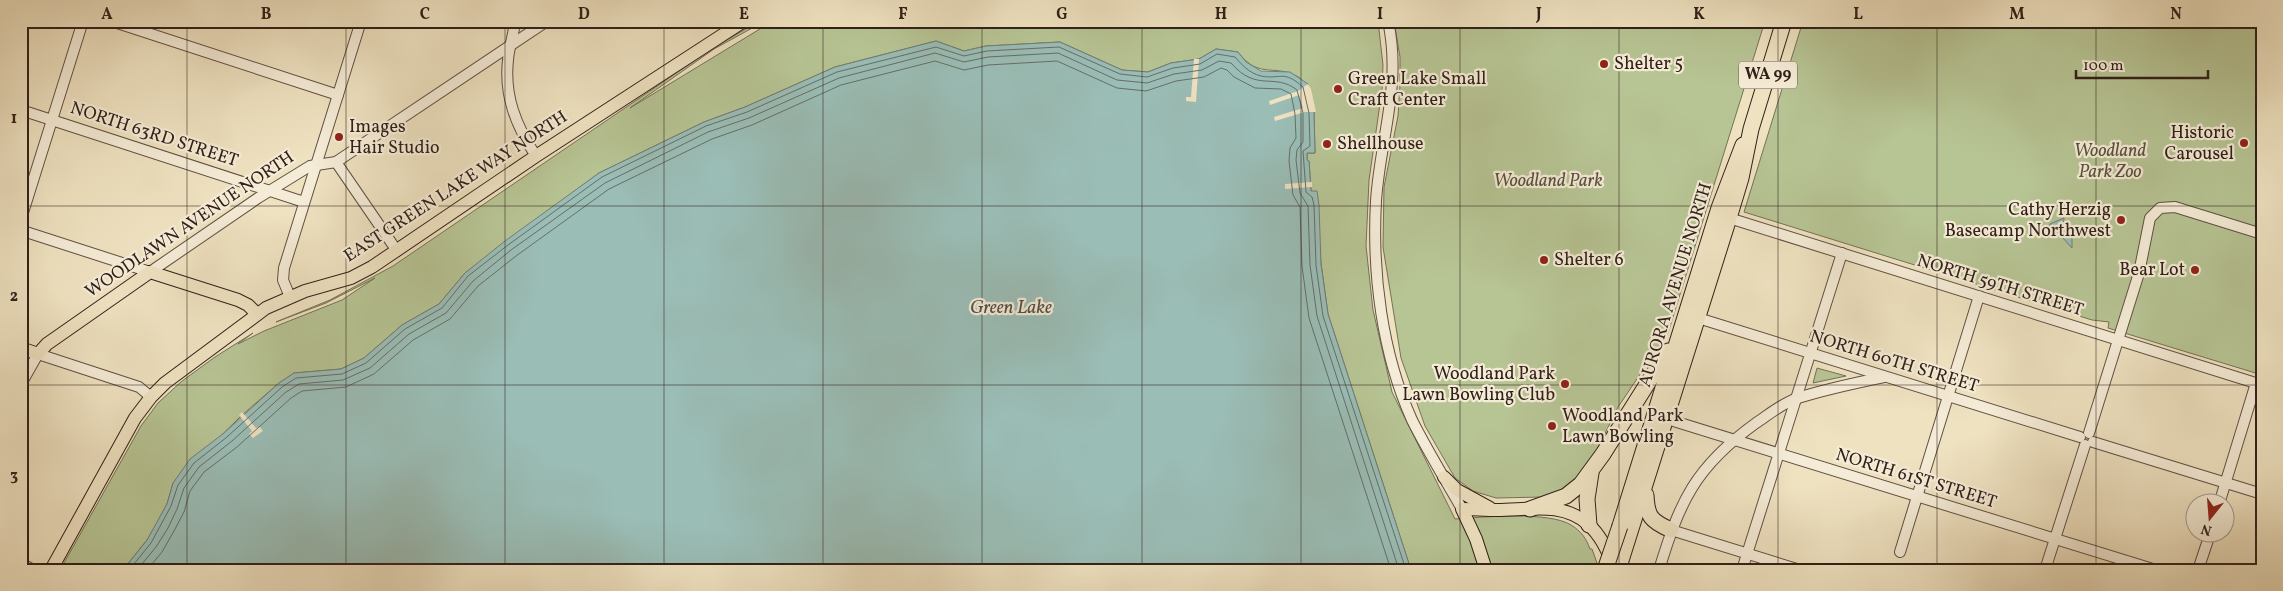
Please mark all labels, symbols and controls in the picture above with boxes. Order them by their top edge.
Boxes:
text: A [101,4,113,26]
text: B [261,4,272,26]
text: C [420,4,430,26]
text: D [578,4,590,26]
text: E [739,4,749,26]
text: F [898,4,908,26]
text: G [1056,4,1068,26]
text: H [1215,4,1227,26]
text: I [1377,4,1383,26]
text: J [1535,4,1542,26]
text: K [1693,4,1705,26]
text: L [1853,4,1863,26]
text: M [2009,4,2025,26]
text: N [2170,4,2182,26]
scale bar [2076,48,2208,80]
place label: Shelter 5 [1614,52,1683,77]
text: 100 m [2083,56,2123,77]
marker: Shelter 5 [1598,58,1610,70]
road number: WA 99 [1739,62,1797,88]
place label: Green Lake Small Craft Center [1348,67,1486,113]
marker: Green Lake Small Craft Center [1332,83,1344,95]
street label: NORTH 63RD STREET [67,96,242,174]
street label: EAST GREEN LAKE WAY NORTH [339,105,573,269]
text: 1 [11,108,17,130]
place label: Images Hair Studio [349,115,440,161]
place label: Historic Carousel [2164,121,2234,167]
marker: Images Hair Studio [333,131,345,143]
place label: Shellhouse [1337,132,1424,157]
marker: Historic Carousel [2238,137,2250,149]
marker: Shellhouse [1321,138,1333,150]
park label: Woodland Park Zoo [2074,139,2146,185]
street label: WOODLAWN AVENUE NORTH [81,146,299,304]
park label: Woodland Park [1493,169,1603,194]
street label: AURORA AVENUE NORTH [1633,180,1719,390]
place label: Cathy Herzig Basecamp Northwest [1945,198,2111,244]
marker: Cathy Herzig Basecamp Northwest [2115,214,2127,226]
place label: Shelter 6 [1554,248,1624,273]
street label: NORTH 59TH STREET [1914,249,2087,323]
marker: Shelter 6 [1538,254,1550,266]
place label: Bear Lot [2119,258,2185,283]
marker: Bear Lot [2189,264,2201,276]
text: 2 [10,286,18,308]
water label: Green Lake [970,295,1052,321]
street label: NORTH 60TH STREET [1807,324,1982,400]
place label: Woodland Park Lawn Bowling Club [1402,362,1555,408]
marker: Woodland Park Lawn Bowling Club [1559,378,1571,390]
place label: Woodland Park Lawn Bowling [1562,404,1684,450]
marker: Woodland Park Lawn Bowling [1546,420,1558,432]
street label: NORTH 61ST STREET [1832,443,2000,516]
text: 3 [10,465,18,487]
north arrow [2186,494,2236,544]
text: N [2199,518,2214,540]

